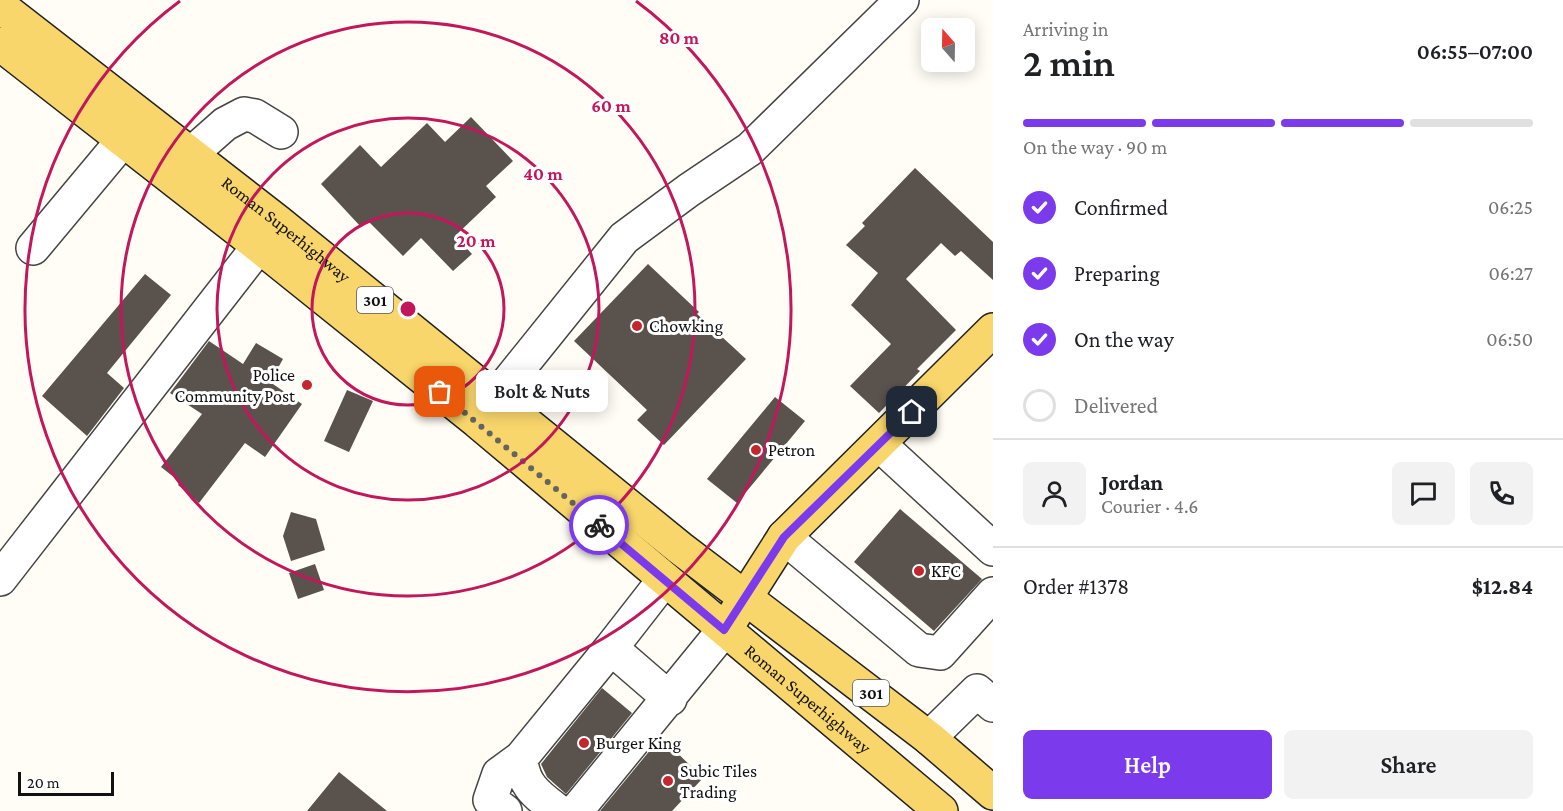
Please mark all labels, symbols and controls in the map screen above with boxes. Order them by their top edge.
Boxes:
north arrow [921,18,975,72]
map controls [921,18,975,72]
text: Arriving in [1023,18,1108,40]
text: 80 m [659,28,700,48]
text: 06:55–07:00 [1417,39,1533,64]
text: 2 min [1023,41,1115,84]
text: 60 m [591,96,631,116]
text: On the way · 90 m [1023,136,1167,158]
text: 40 m [523,164,563,184]
street label: Roman Superhighway [218,172,355,287]
icon: check [1023,191,1056,224]
text: Confirmed [1074,195,1168,220]
text: 06:25 [1488,196,1533,218]
text: 20 m [457,231,496,251]
icon: check [1023,257,1056,290]
text: Preparing [1074,261,1160,286]
text: 06:27 [1489,262,1533,284]
road number: 301 [357,287,393,313]
centre of rings [398,299,418,319]
place label: Chowking [649,316,723,336]
marker: Chowking [630,319,644,333]
icon: check [1023,323,1056,356]
text: On the way [1074,327,1174,352]
text: 06:50 [1486,328,1533,350]
place label: Police Community Post [175,365,296,406]
pin [414,366,465,417]
callout: Bolt & Nuts [476,371,608,413]
icon: bag [423,375,456,408]
marker: Police Community Post [300,378,314,392]
text: Bolt & Nuts [494,380,590,402]
pin [886,386,937,437]
text: Delivered [1074,393,1158,418]
icon: home [895,395,928,428]
place label: Petron [768,440,815,460]
marker: Petron [749,443,763,457]
button: person [1023,462,1086,525]
button: chat [1392,462,1455,525]
button: phone [1470,462,1533,525]
text: Jordan [1101,470,1163,495]
courier [569,495,629,555]
text: Courier · 4.6 [1101,495,1199,517]
icon: bike [583,509,616,542]
place label: KFC [931,561,961,581]
marker: KFC [912,564,926,578]
text: Order #1378 [1023,574,1129,599]
text: $12.84 [1472,574,1533,599]
street label: Roman Superhighway [741,640,875,758]
road number: 301 [853,680,889,706]
button: Help [1023,730,1272,799]
button: Share [1284,730,1533,799]
place label: Burger King [596,733,681,753]
marker: Burger King [577,736,591,750]
place label: Subic Tiles Trading [680,761,757,802]
scale bar [18,769,114,796]
text: 20 m [27,774,60,791]
marker: Subic Tiles Trading [661,774,675,788]

